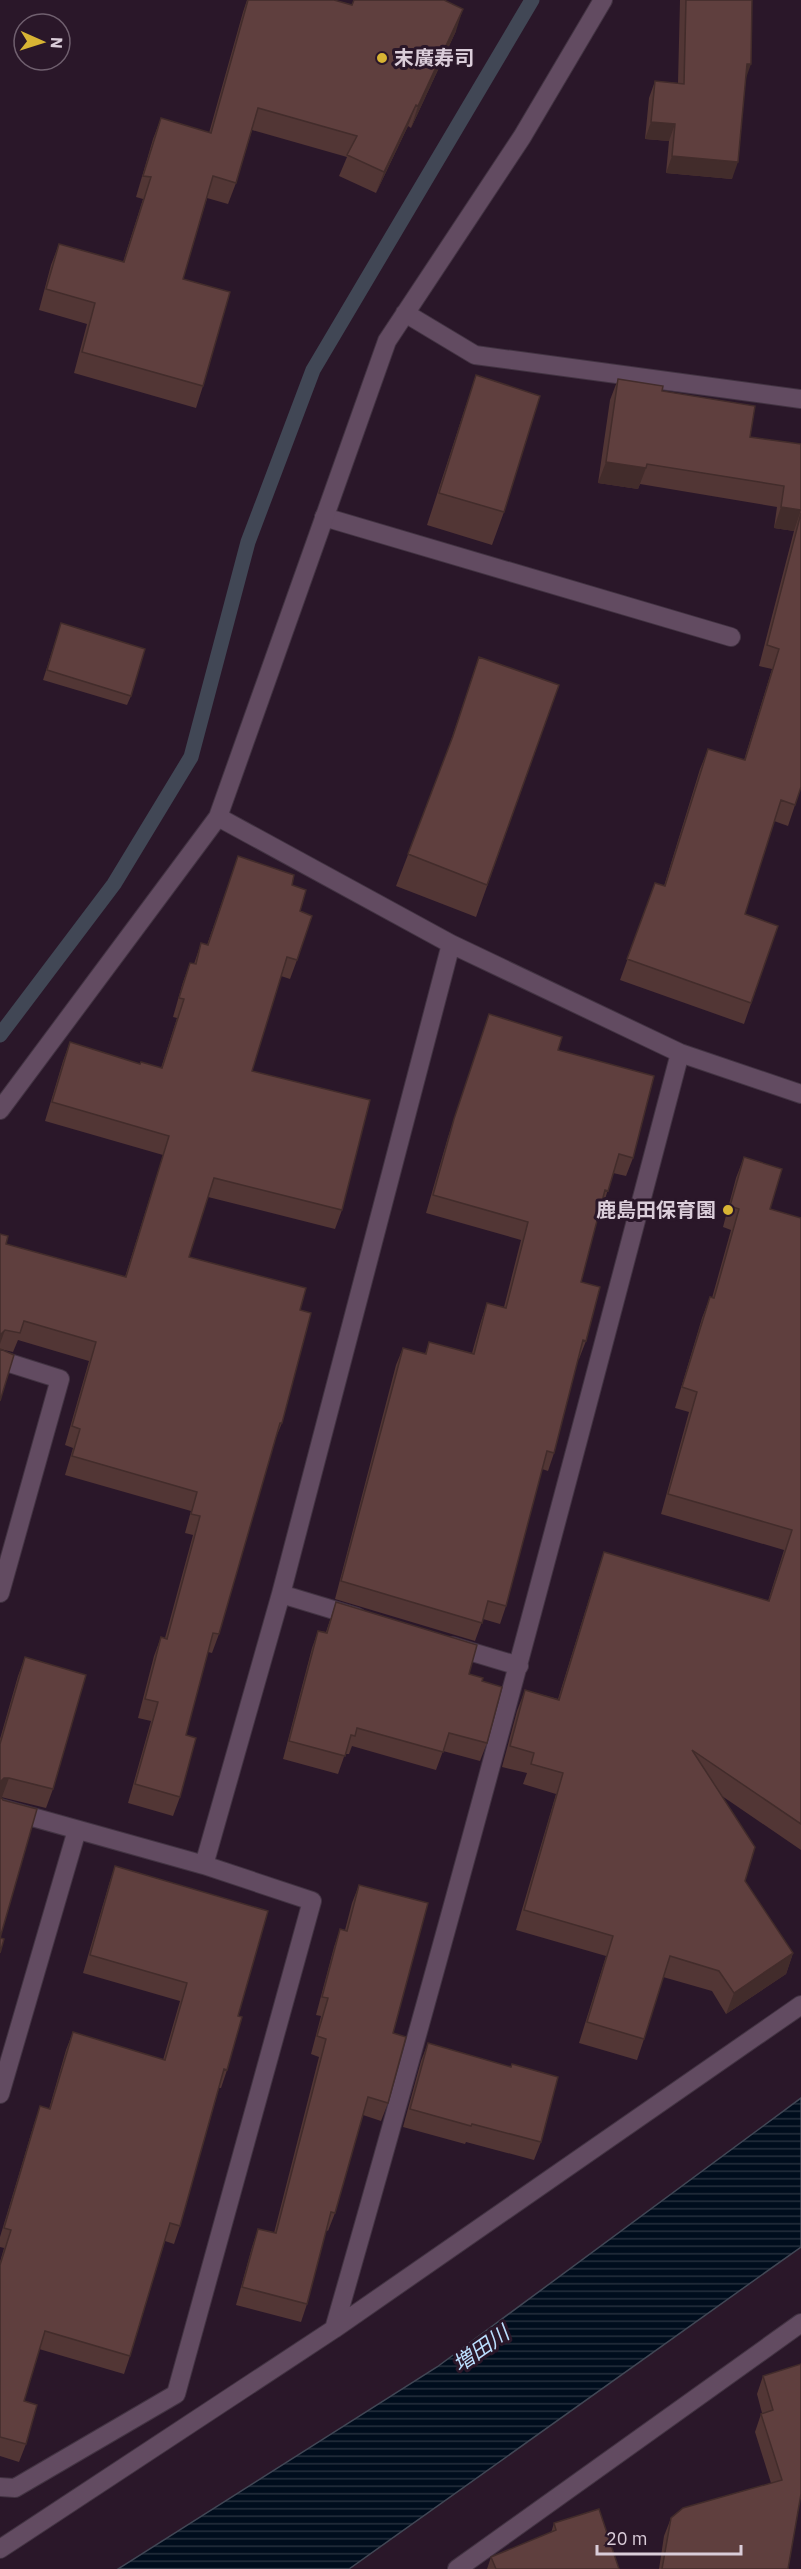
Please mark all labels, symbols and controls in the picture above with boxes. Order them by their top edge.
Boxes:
north arrow [12,12,72,72]
text: N [47,36,67,49]
place label: 末廣寿司 [394,44,474,71]
marker: 末廣寿司 [375,51,389,65]
place label: 鹿島田保育園 [596,1196,716,1223]
marker: 鹿島田保育園 [721,1203,735,1217]
water label: 増田川 [447,2317,516,2378]
scale bar [597,2518,741,2556]
text: 20 m [606,2527,648,2550]

